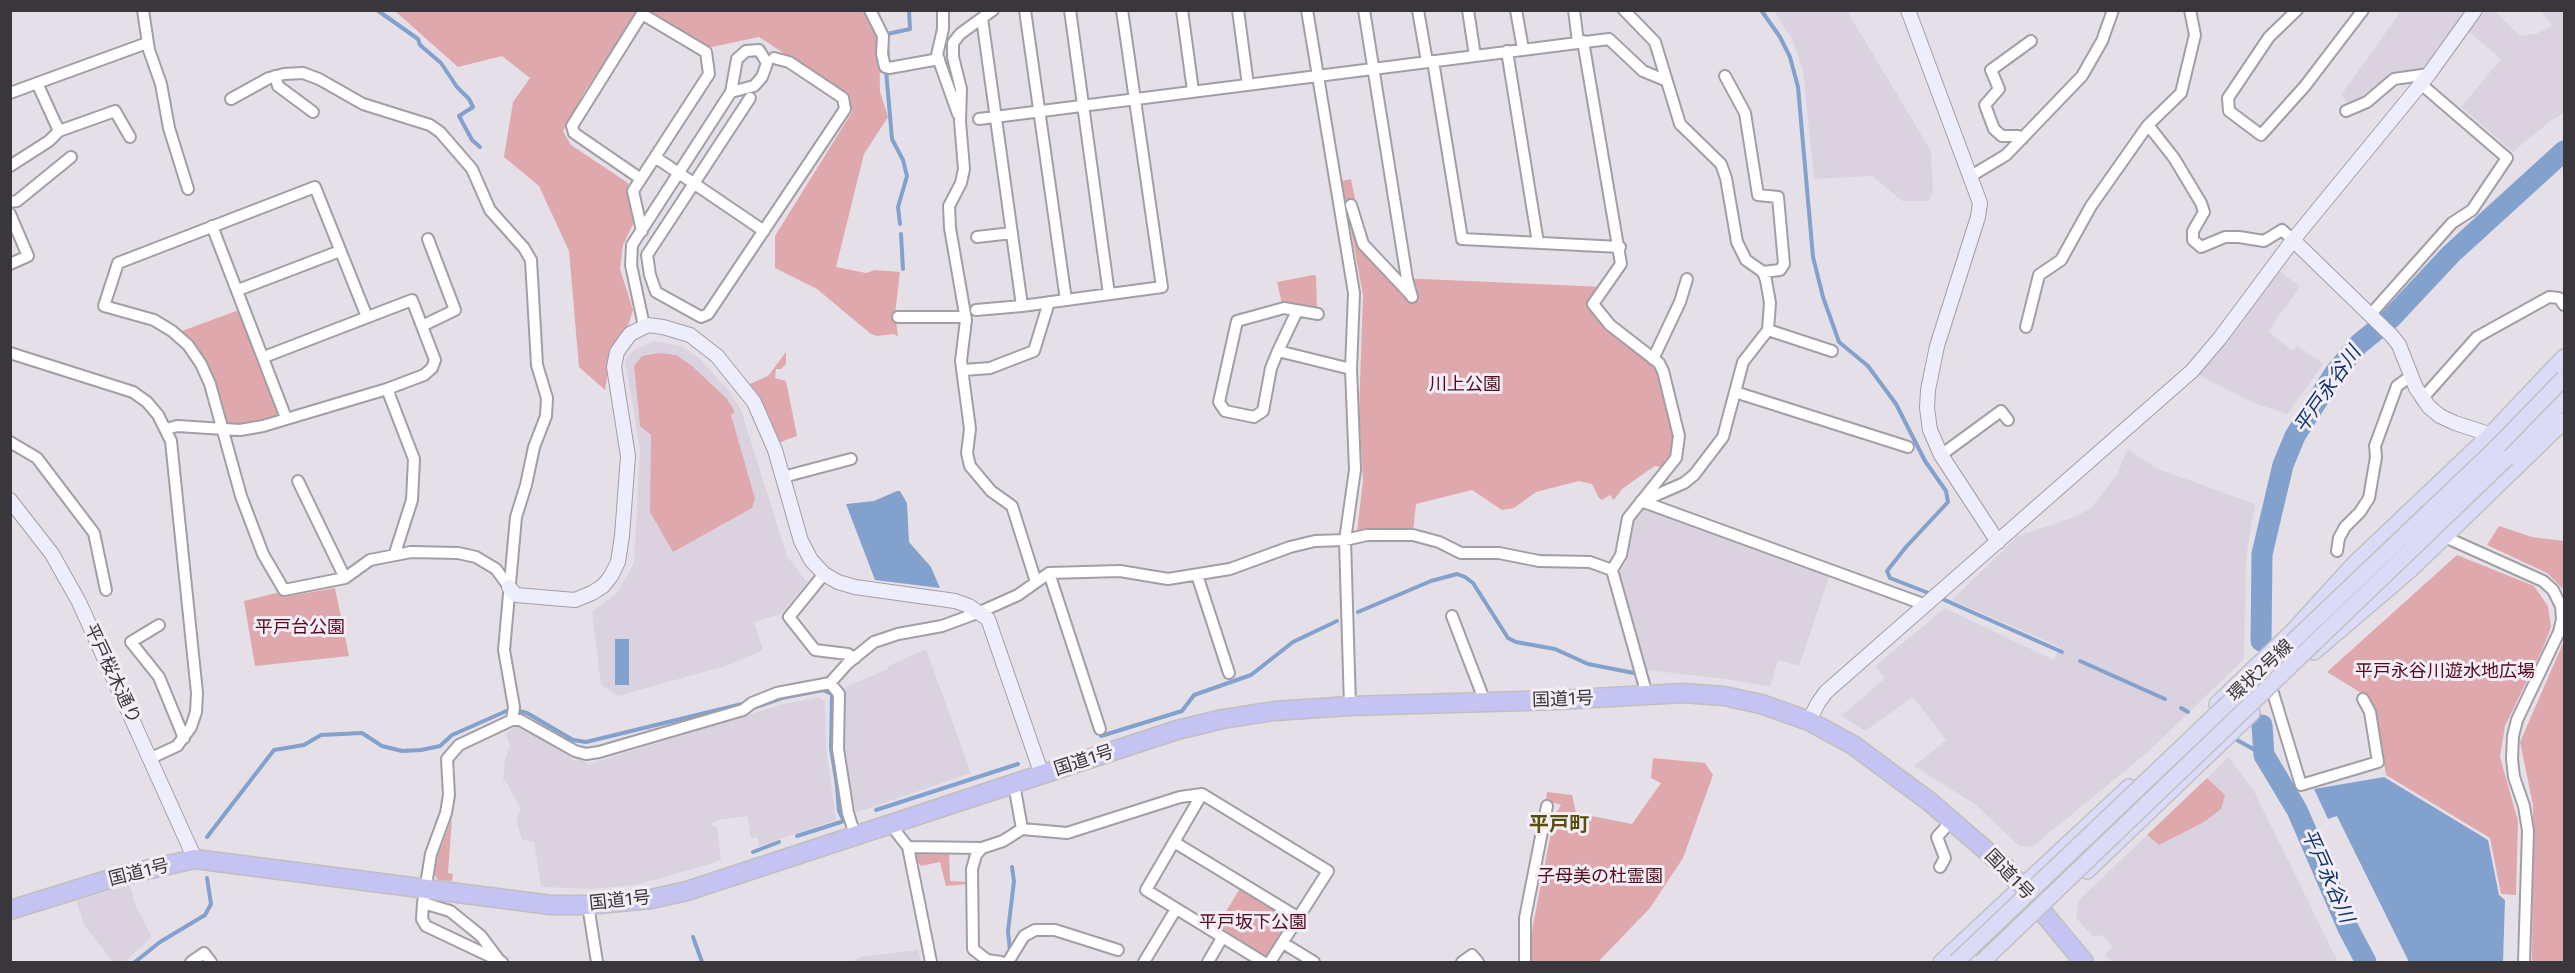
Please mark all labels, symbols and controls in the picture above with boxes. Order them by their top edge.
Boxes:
water label: 平戸永谷川 [2289,342,2367,438]
park label: 川上公園 [1429,374,1501,396]
park label: 平戸台公園 [255,617,345,639]
street label: 平戸桜木通り [79,620,145,728]
street label: 環状2号線 [2224,636,2298,706]
park label: 平戸永谷川遊水地広場 [2355,661,2535,683]
street label: 国道1号 [1532,688,1594,712]
street label: 国道1号 [1051,741,1117,781]
district label: 平戸町 [1529,813,1589,837]
water label: 平戸永谷川 [2296,825,2358,927]
street label: 国道1号 [1980,845,2038,905]
street label: 国道1号 [106,855,172,891]
park label: 子母美の杜霊園 [1537,866,1663,888]
street label: 国道1号 [588,887,652,915]
park label: 平戸坂下公園 [1199,912,1307,934]

